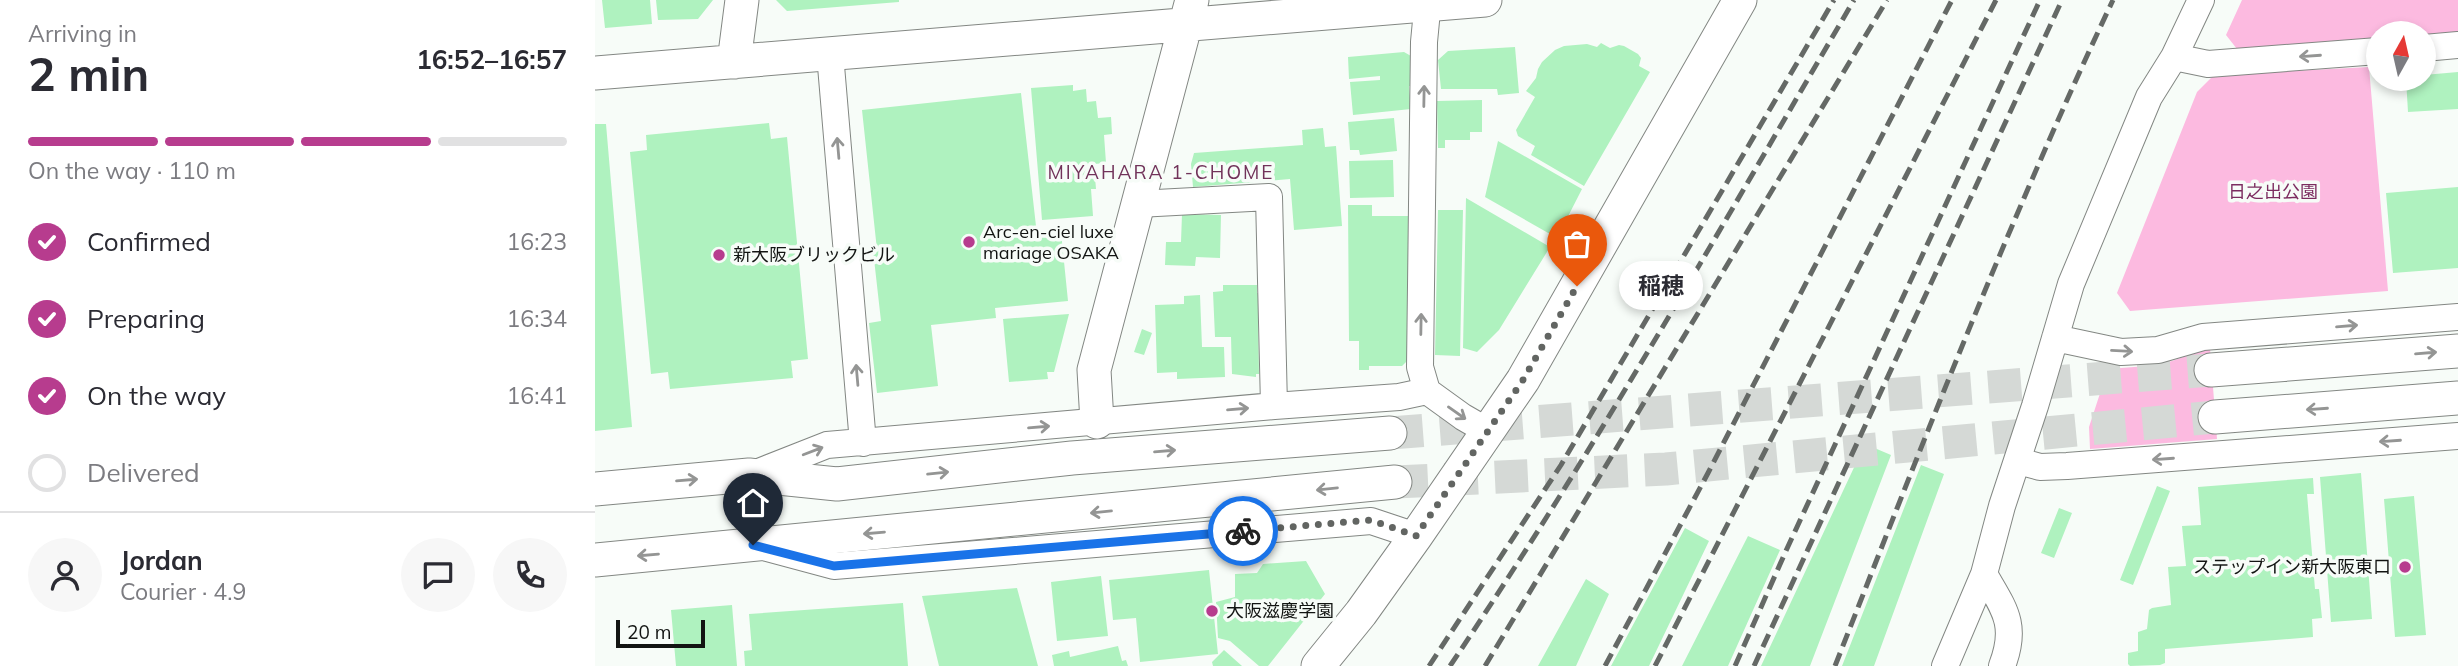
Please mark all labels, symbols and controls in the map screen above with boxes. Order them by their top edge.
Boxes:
text: Arriving in [28,19,137,48]
north arrow [2366,21,2436,91]
map controls [2366,21,2436,91]
text: 16:52–16:57 [416,43,567,76]
text: 2 min [28,45,149,103]
one-way arrow [2299,50,2322,63]
one-way arrow [1417,85,1430,108]
one-way arrow [831,138,844,160]
text: On the way · 110 m [28,156,236,185]
district label: MIYAHARA 1-CHOME [1047,160,1275,184]
park label: 日之出公園 [2228,180,2318,203]
pin [1547,214,1607,286]
place label: Arc-en-ciel luxe mariage OSAKA [983,220,1119,264]
icon: check [28,223,66,261]
text: Confirmed [87,225,211,258]
icon: bag [1558,225,1596,263]
text: 16:23 [507,227,567,256]
marker: Arc-en-ciel luxe mariage OSAKA [961,234,977,250]
place label: 新大阪ブリックビル [733,243,895,266]
marker: 新大阪ブリックビル [711,247,727,263]
callout: 稲穂 [1619,262,1703,310]
text: 稲穂 [1638,271,1684,300]
icon: check [28,300,66,338]
text: Preparing [87,302,205,335]
text: 16:34 [507,304,567,333]
one-way arrow [1414,313,1428,336]
one-way arrow [2335,319,2358,332]
one-way arrow [2110,344,2133,357]
one-way arrow [2414,347,2437,360]
one-way arrow [850,364,863,387]
icon: check [28,377,66,415]
text: On the way [87,379,226,412]
text: 16:41 [507,381,567,410]
one-way arrow [1226,402,1249,415]
one-way arrow [2306,403,2328,416]
one-way arrow [1447,406,1466,420]
one-way arrow [1027,420,1049,433]
one-way arrow [2379,435,2402,448]
one-way arrow [802,443,823,456]
one-way arrow [1153,444,1175,457]
one-way arrow [2152,453,2175,466]
text: Delivered [87,456,200,489]
one-way arrow [926,466,949,479]
one-way arrow [675,473,698,486]
pin [723,473,783,545]
one-way arrow [1316,483,1339,496]
icon: home [734,484,772,522]
courier [1208,496,1278,566]
one-way arrow [1090,505,1112,518]
icon: bike [1224,512,1262,550]
one-way arrow [863,527,886,540]
button: person [28,538,102,612]
button: chat [401,538,475,612]
button: phone [493,538,567,612]
text: Jordan [120,544,203,577]
one-way arrow [637,549,659,562]
place label: ステップイン新大阪東口 [2193,555,2391,578]
marker: ステップイン新大阪東口 [2397,559,2413,575]
text: Courier · 4.9 [120,577,246,606]
place label: 大阪滋慶学園 [1226,599,1334,622]
marker: 大阪滋慶学園 [1204,603,1220,619]
scale bar [616,617,705,649]
text: 20 m [627,620,671,644]

